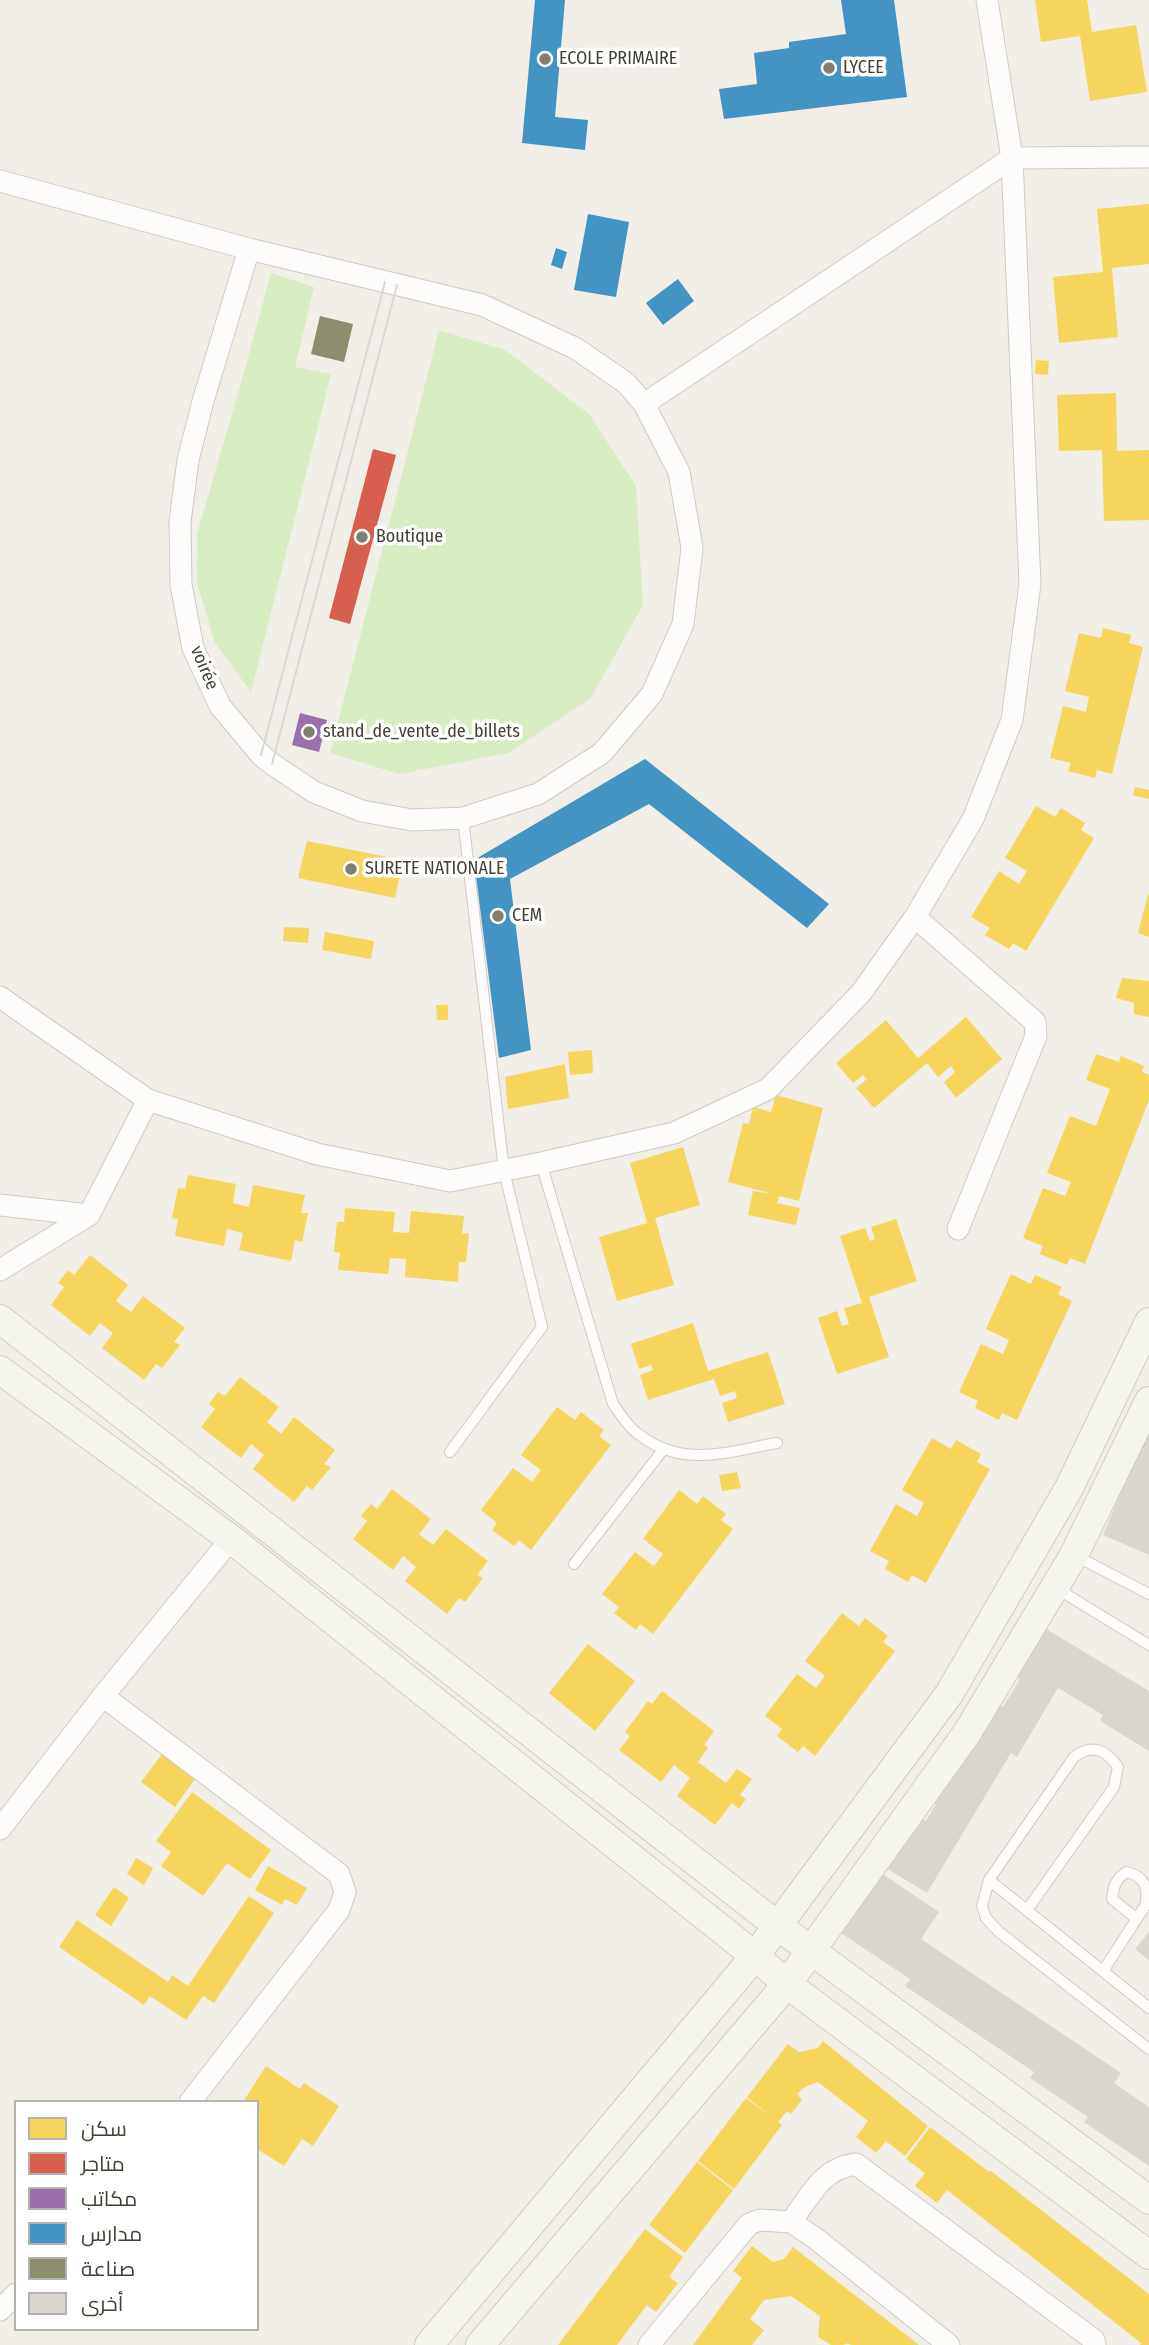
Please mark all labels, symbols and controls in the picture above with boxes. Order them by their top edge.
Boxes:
place label: ECOLE PRIMAIRE [559,48,677,70]
marker: ECOLE PRIMAIRE [537,51,553,67]
place label: LYCEE [843,57,884,79]
marker: LYCEE [821,60,837,76]
place label: Boutique [376,526,443,548]
marker: Boutique [354,529,370,545]
street label: voirée [185,643,223,693]
place label: stand_de_vente_de_billets [323,721,520,743]
marker: stand_de_vente_de_billets [301,724,317,740]
place label: SURETE NATIONALE [365,858,504,880]
marker: SURETE NATIONALE [343,861,359,877]
place label: CEM [512,905,542,927]
marker: CEM [490,908,506,924]
legend [14,2100,259,2331]
text: سكن [81,2116,127,2142]
text: متاجر [81,2151,125,2177]
text: مكاتب [81,2186,137,2212]
text: مدارس [81,2221,142,2247]
text: صناعة [81,2256,135,2282]
text: أخرى [81,2291,123,2317]

